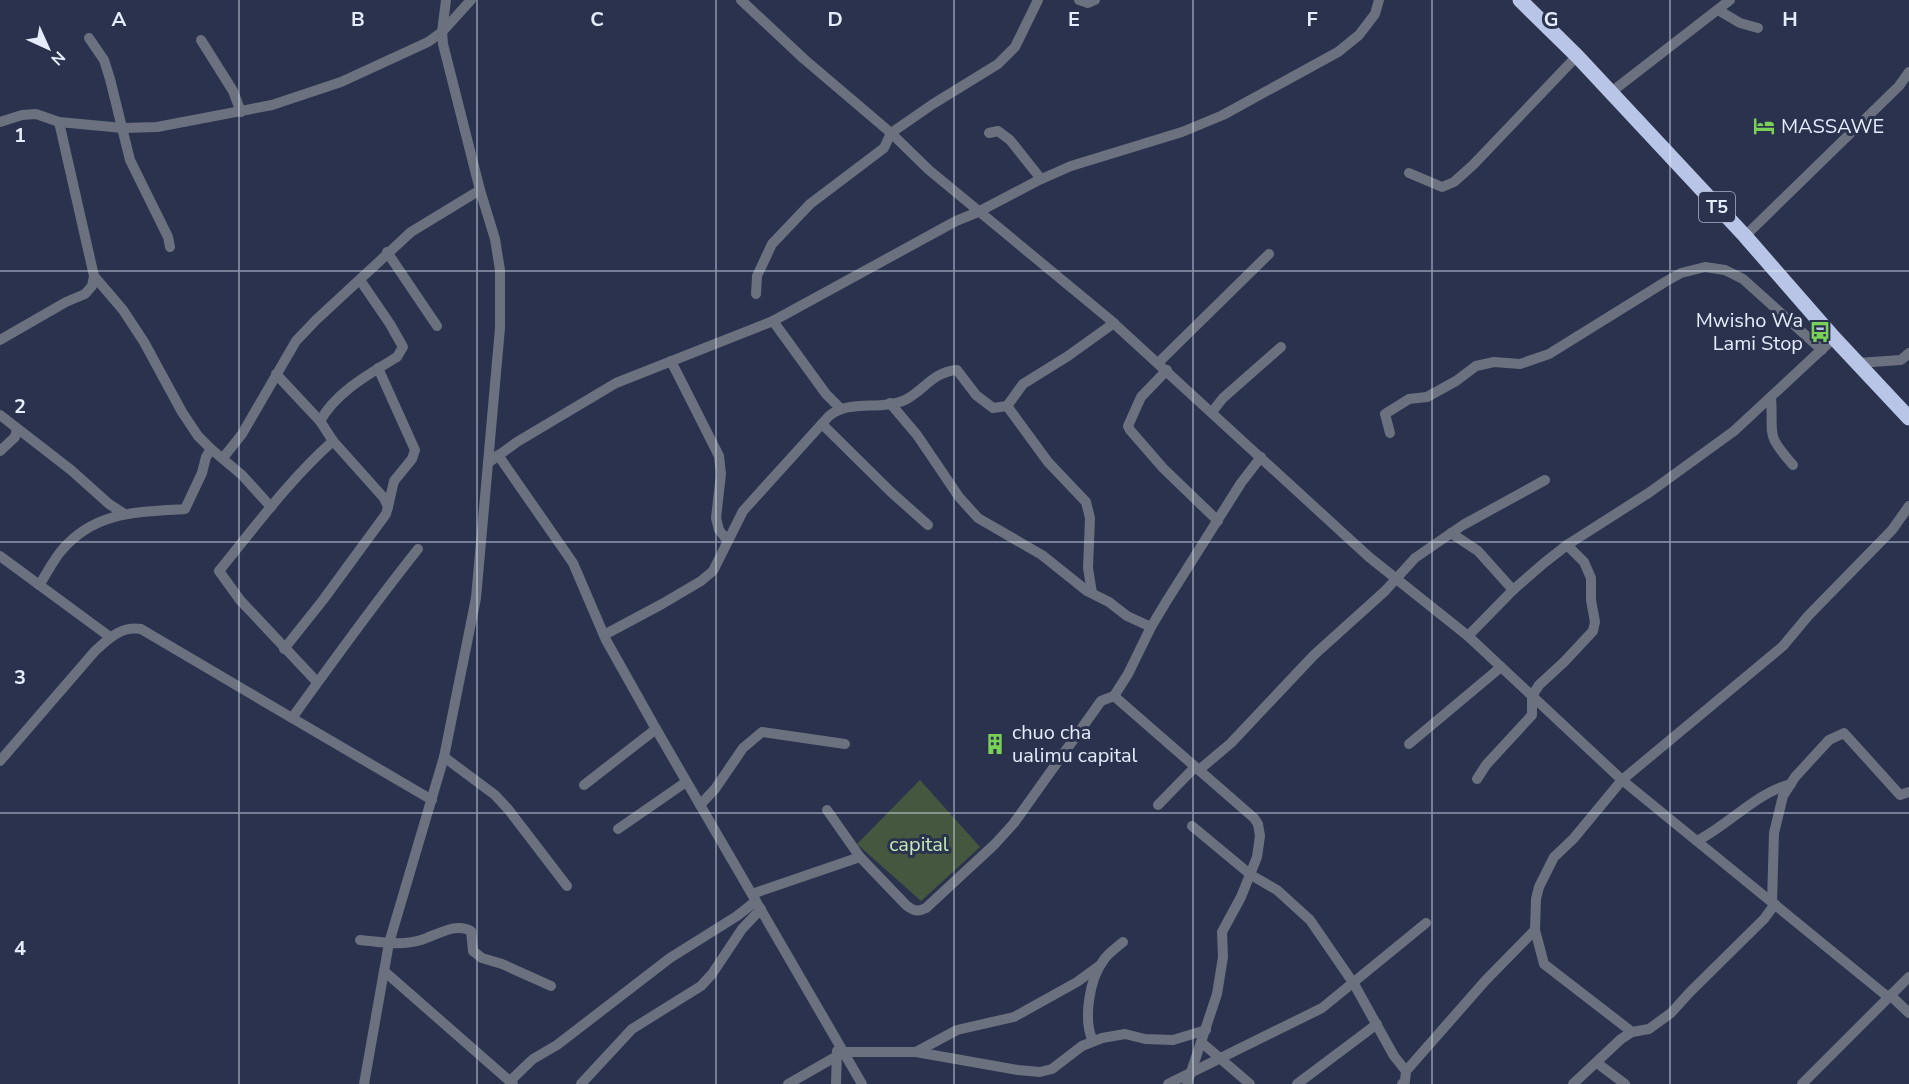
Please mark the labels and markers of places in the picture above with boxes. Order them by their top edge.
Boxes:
place label: MASSAWE [1781,113,1884,140]
hotel icon: MASSAWE [1752,114,1776,138]
place label: Mwisho Wa Lami Stop [1696,307,1803,357]
bus stop icon: Mwisho Wa Lami Stop [1808,320,1832,344]
place label: chuo cha ualimu capital [1012,719,1138,769]
building icon: chuo cha ualimu capital [983,732,1007,756]

